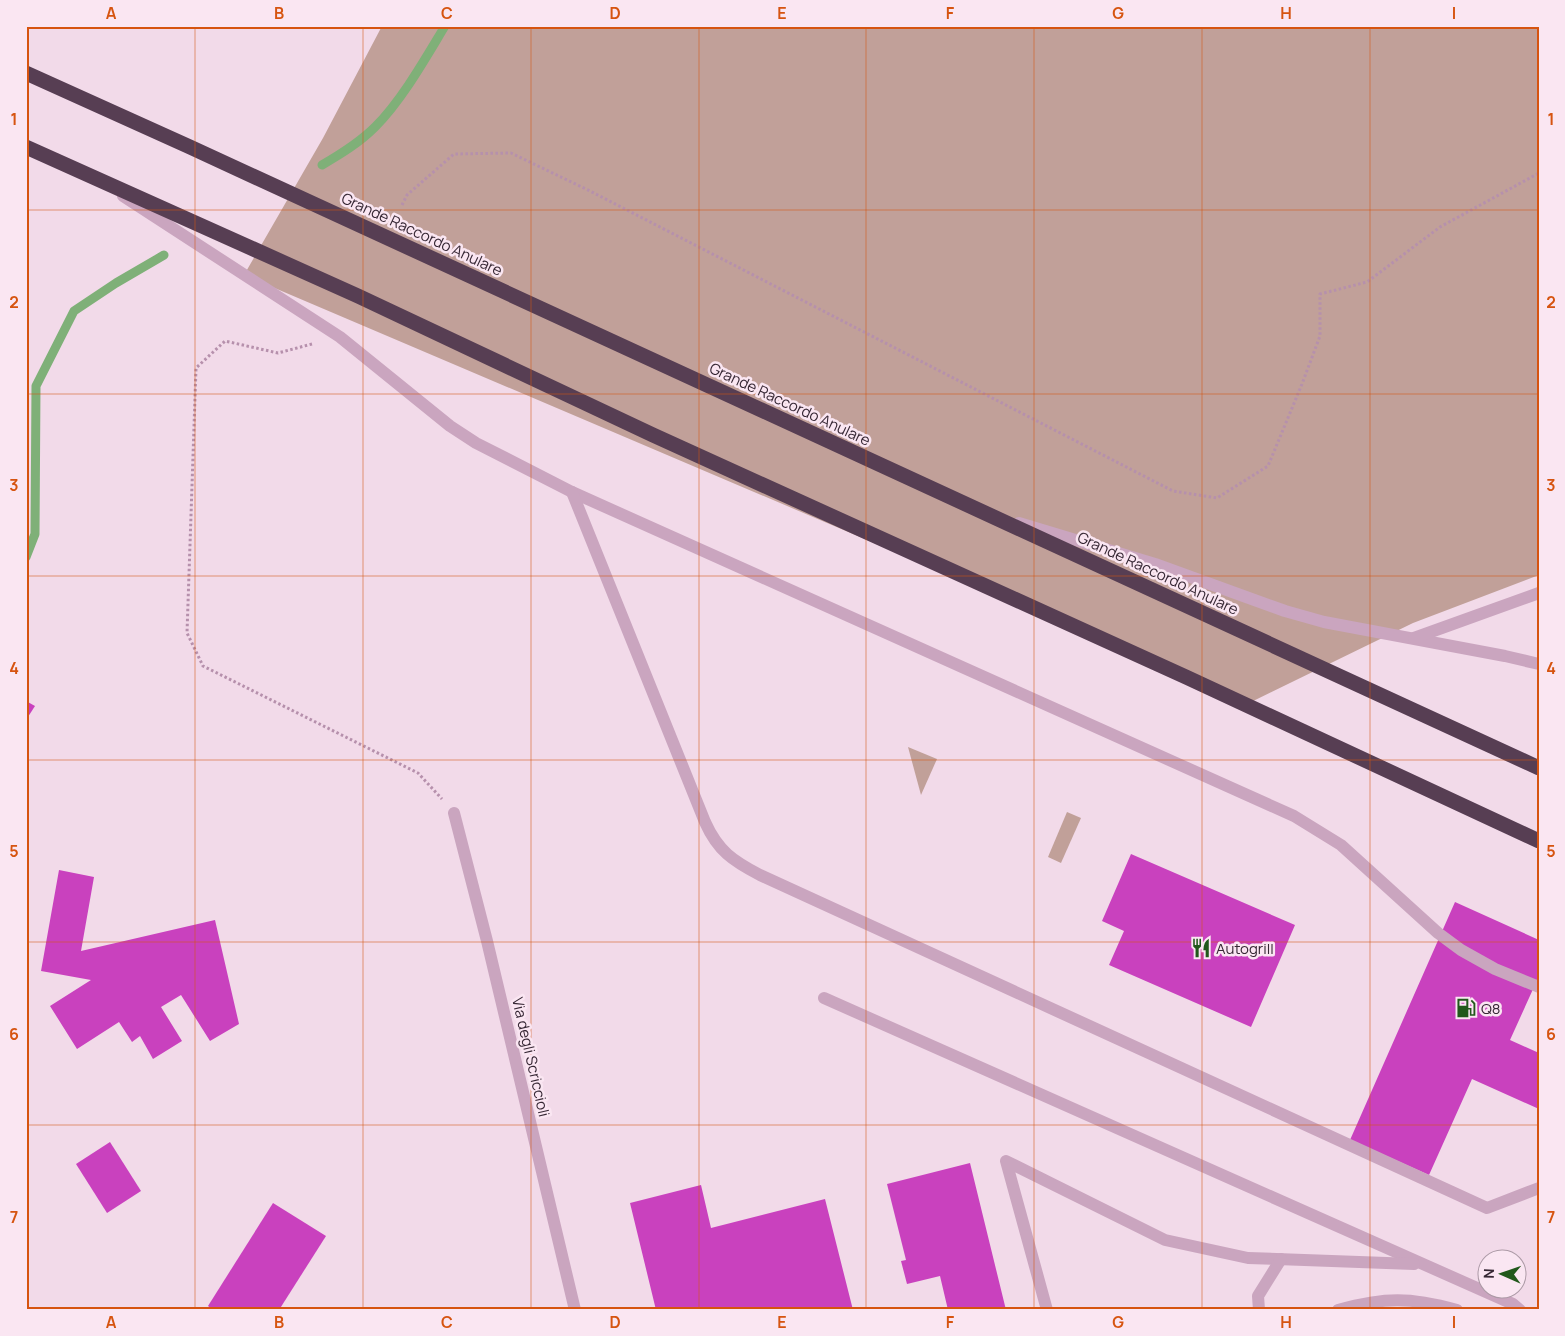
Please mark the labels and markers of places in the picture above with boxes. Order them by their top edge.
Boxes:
restaurant icon: Autogrill [1190,937,1212,959]
place label: Autogrill [1216,938,1274,959]
fuel station icon: Q8 [1455,997,1477,1019]
place label: Q8 [1481,998,1501,1019]

